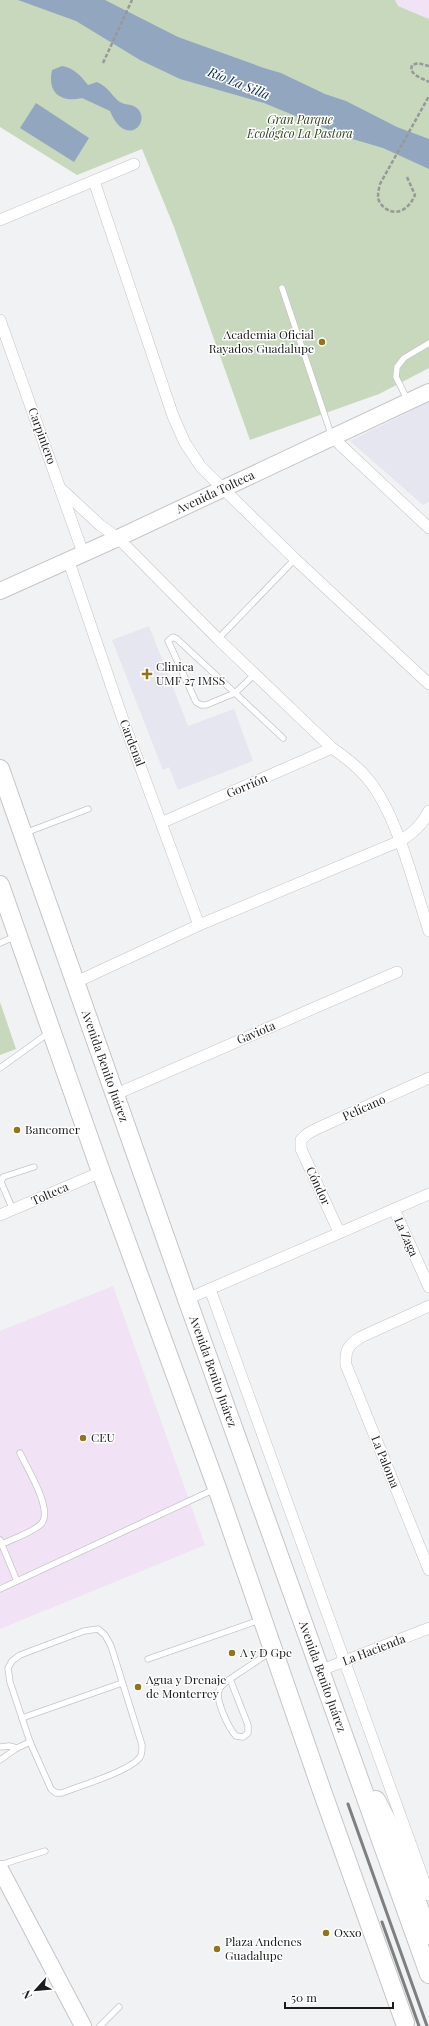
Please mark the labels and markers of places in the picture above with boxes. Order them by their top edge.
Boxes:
place label: Academia Oficial Rayados Guadalupe [209,326,315,356]
marker: Academia Oficial Rayados Guadalupe [317,337,327,347]
place label: Clinica UMF 27 IMSS [156,658,225,688]
marker: Clinica UMF 27 IMSS [141,668,153,680]
place label: Bancomer [25,1121,81,1137]
marker: Bancomer [12,1125,22,1135]
place label: CEU [91,1429,115,1445]
marker: CEU [78,1433,88,1443]
place label: A y D Gpe [239,1644,292,1660]
marker: A y D Gpe [227,1648,237,1658]
place label: Agua y Drenaje de Monterrey [145,1671,226,1701]
marker: Agua y Drenaje de Monterrey [133,1682,143,1692]
place label: Oxxo [334,1924,362,1940]
marker: Oxxo [321,1928,331,1938]
place label: Plaza Andenes Guadalupe [225,1933,302,1963]
marker: Plaza Andenes Guadalupe [212,1944,222,1954]

